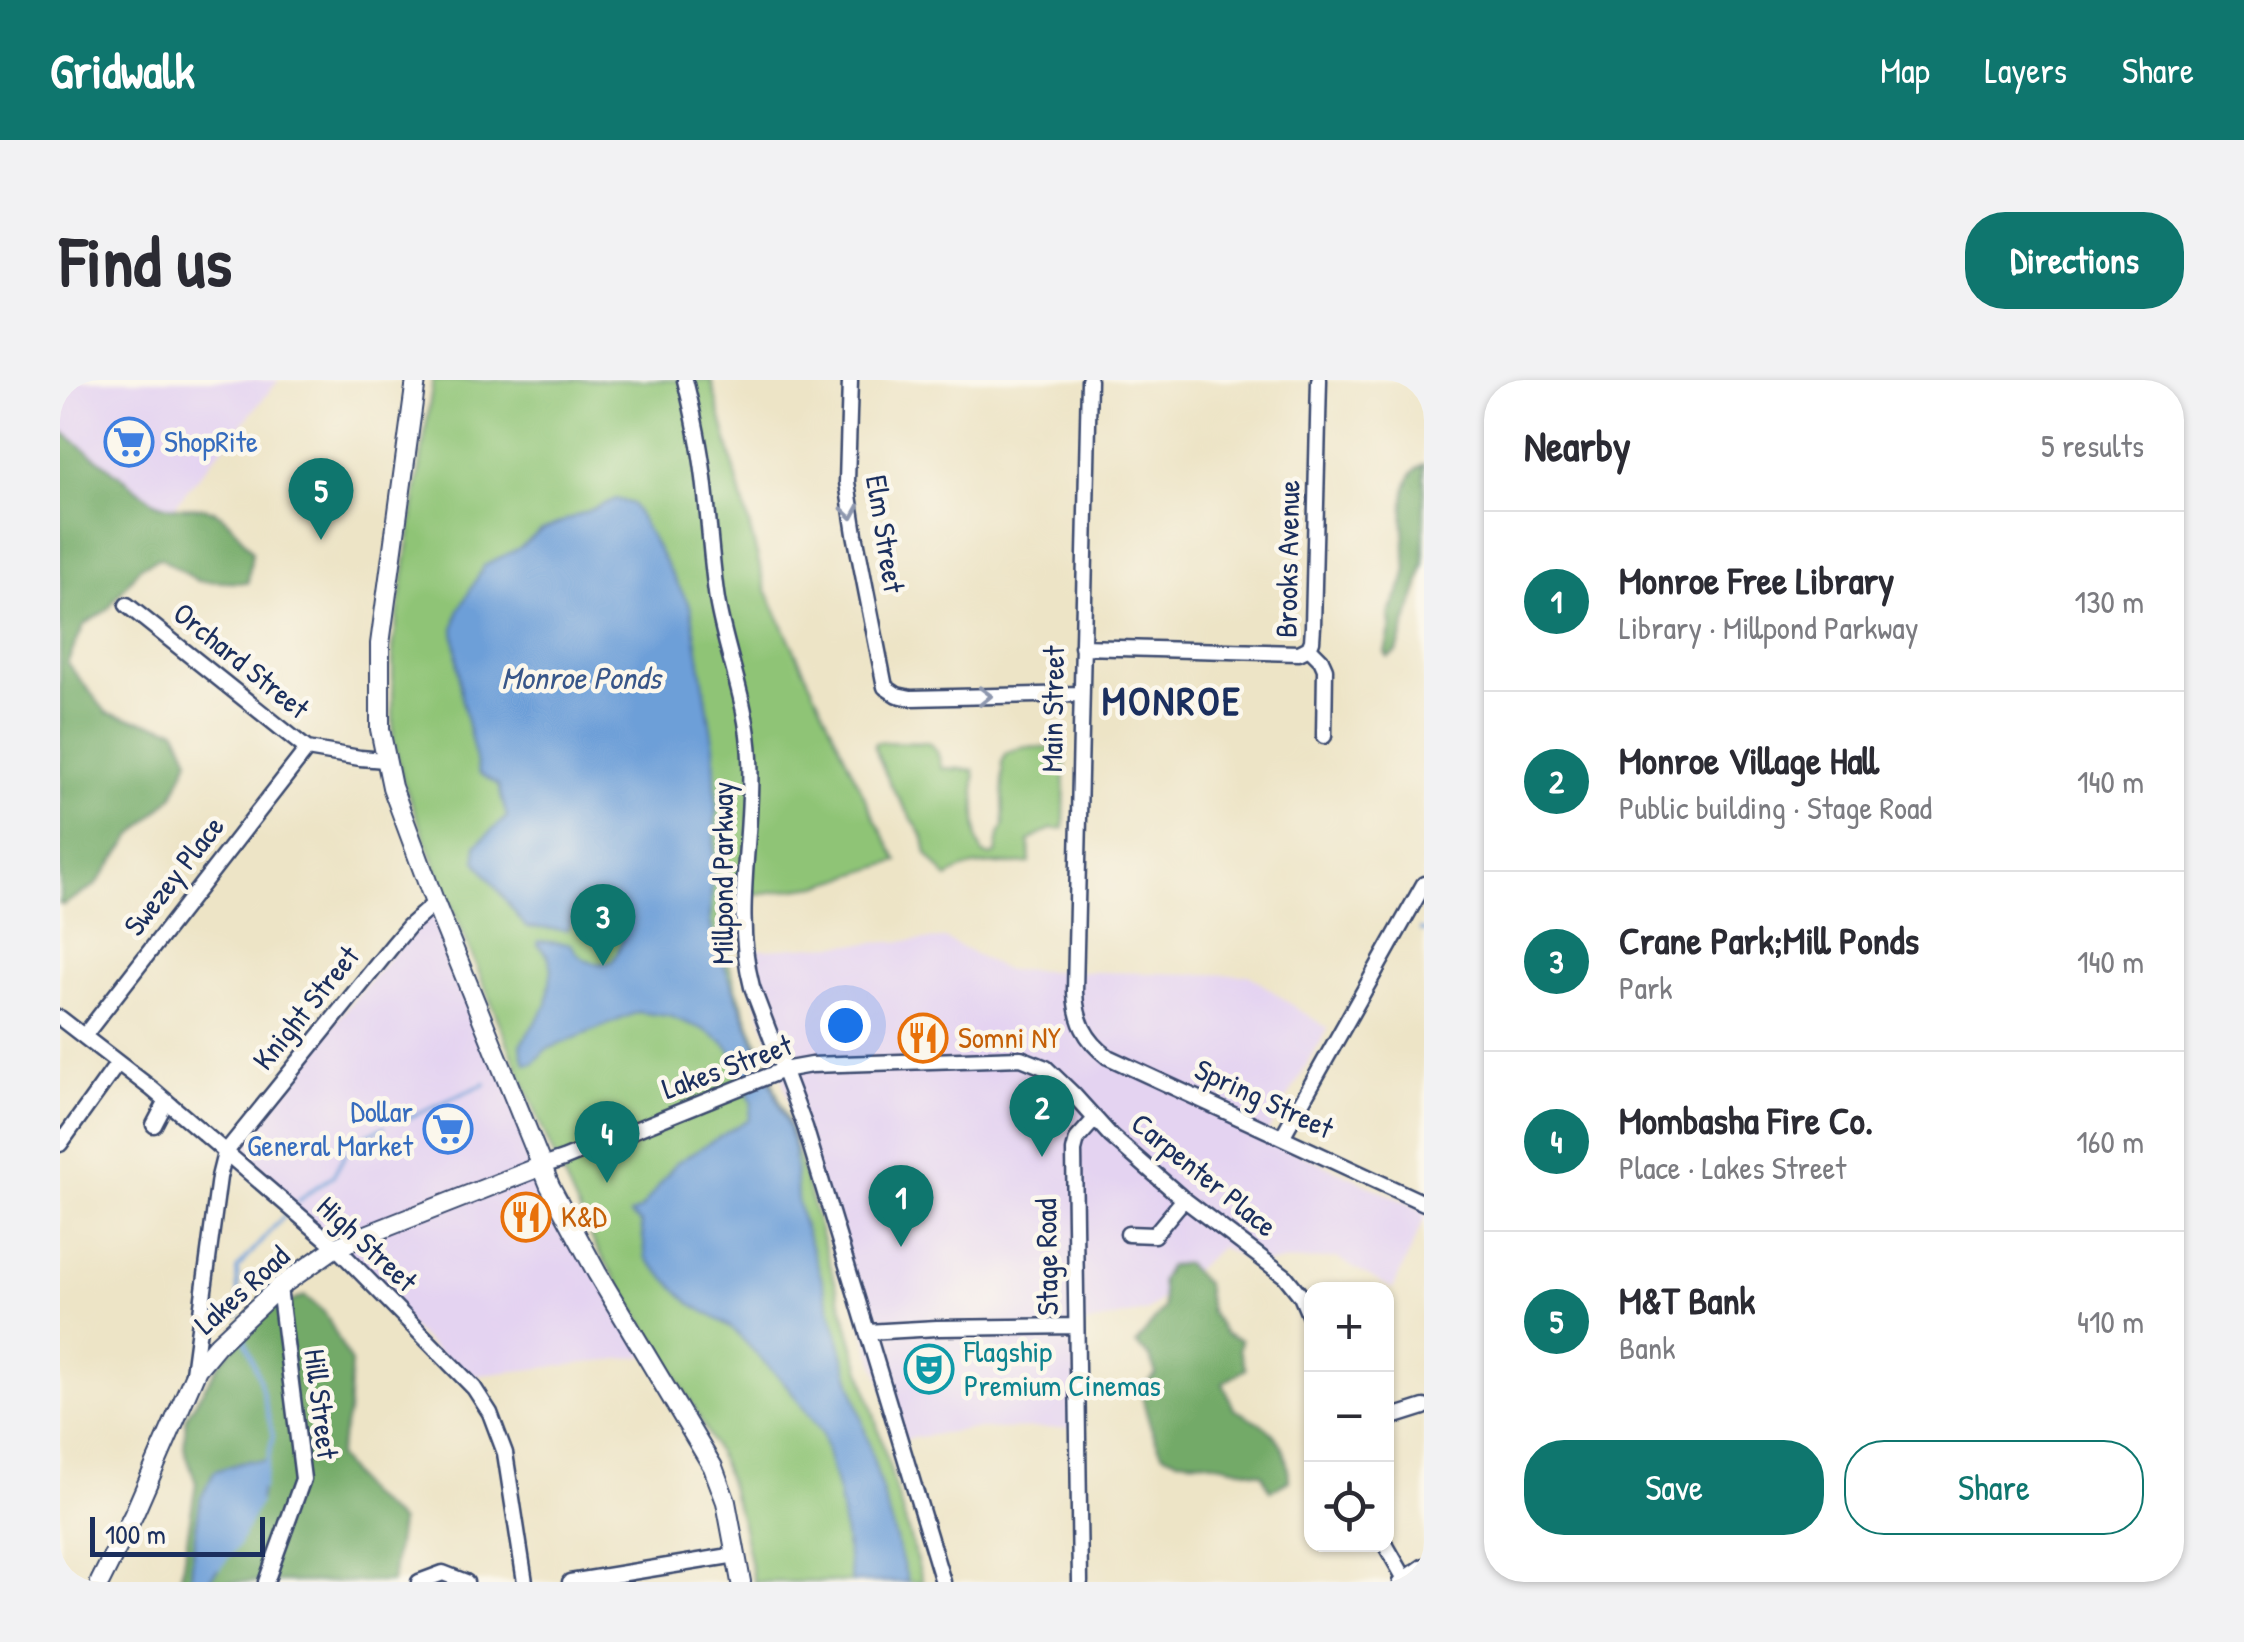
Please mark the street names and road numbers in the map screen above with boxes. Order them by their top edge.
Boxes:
street label: Elm Street [857,472,915,596]
street label: Brooks Avenue [1266,480,1308,638]
street label: Orchard Street [165,593,319,728]
street label: Main Street [1031,645,1073,773]
street label: Millpond Parkway [702,781,742,965]
street label: Swezey Place [114,807,233,944]
street label: Knight Street [243,936,368,1078]
street label: Lakes Street [656,1024,798,1108]
street label: Spring Street [1189,1049,1341,1148]
street label: Carpenter Place [1123,1103,1286,1245]
street label: High Street [309,1187,427,1300]
street label: Stage Road [1025,1198,1067,1316]
street label: Lakes Road [185,1236,298,1343]
street label: Hill Street [295,1347,349,1462]

